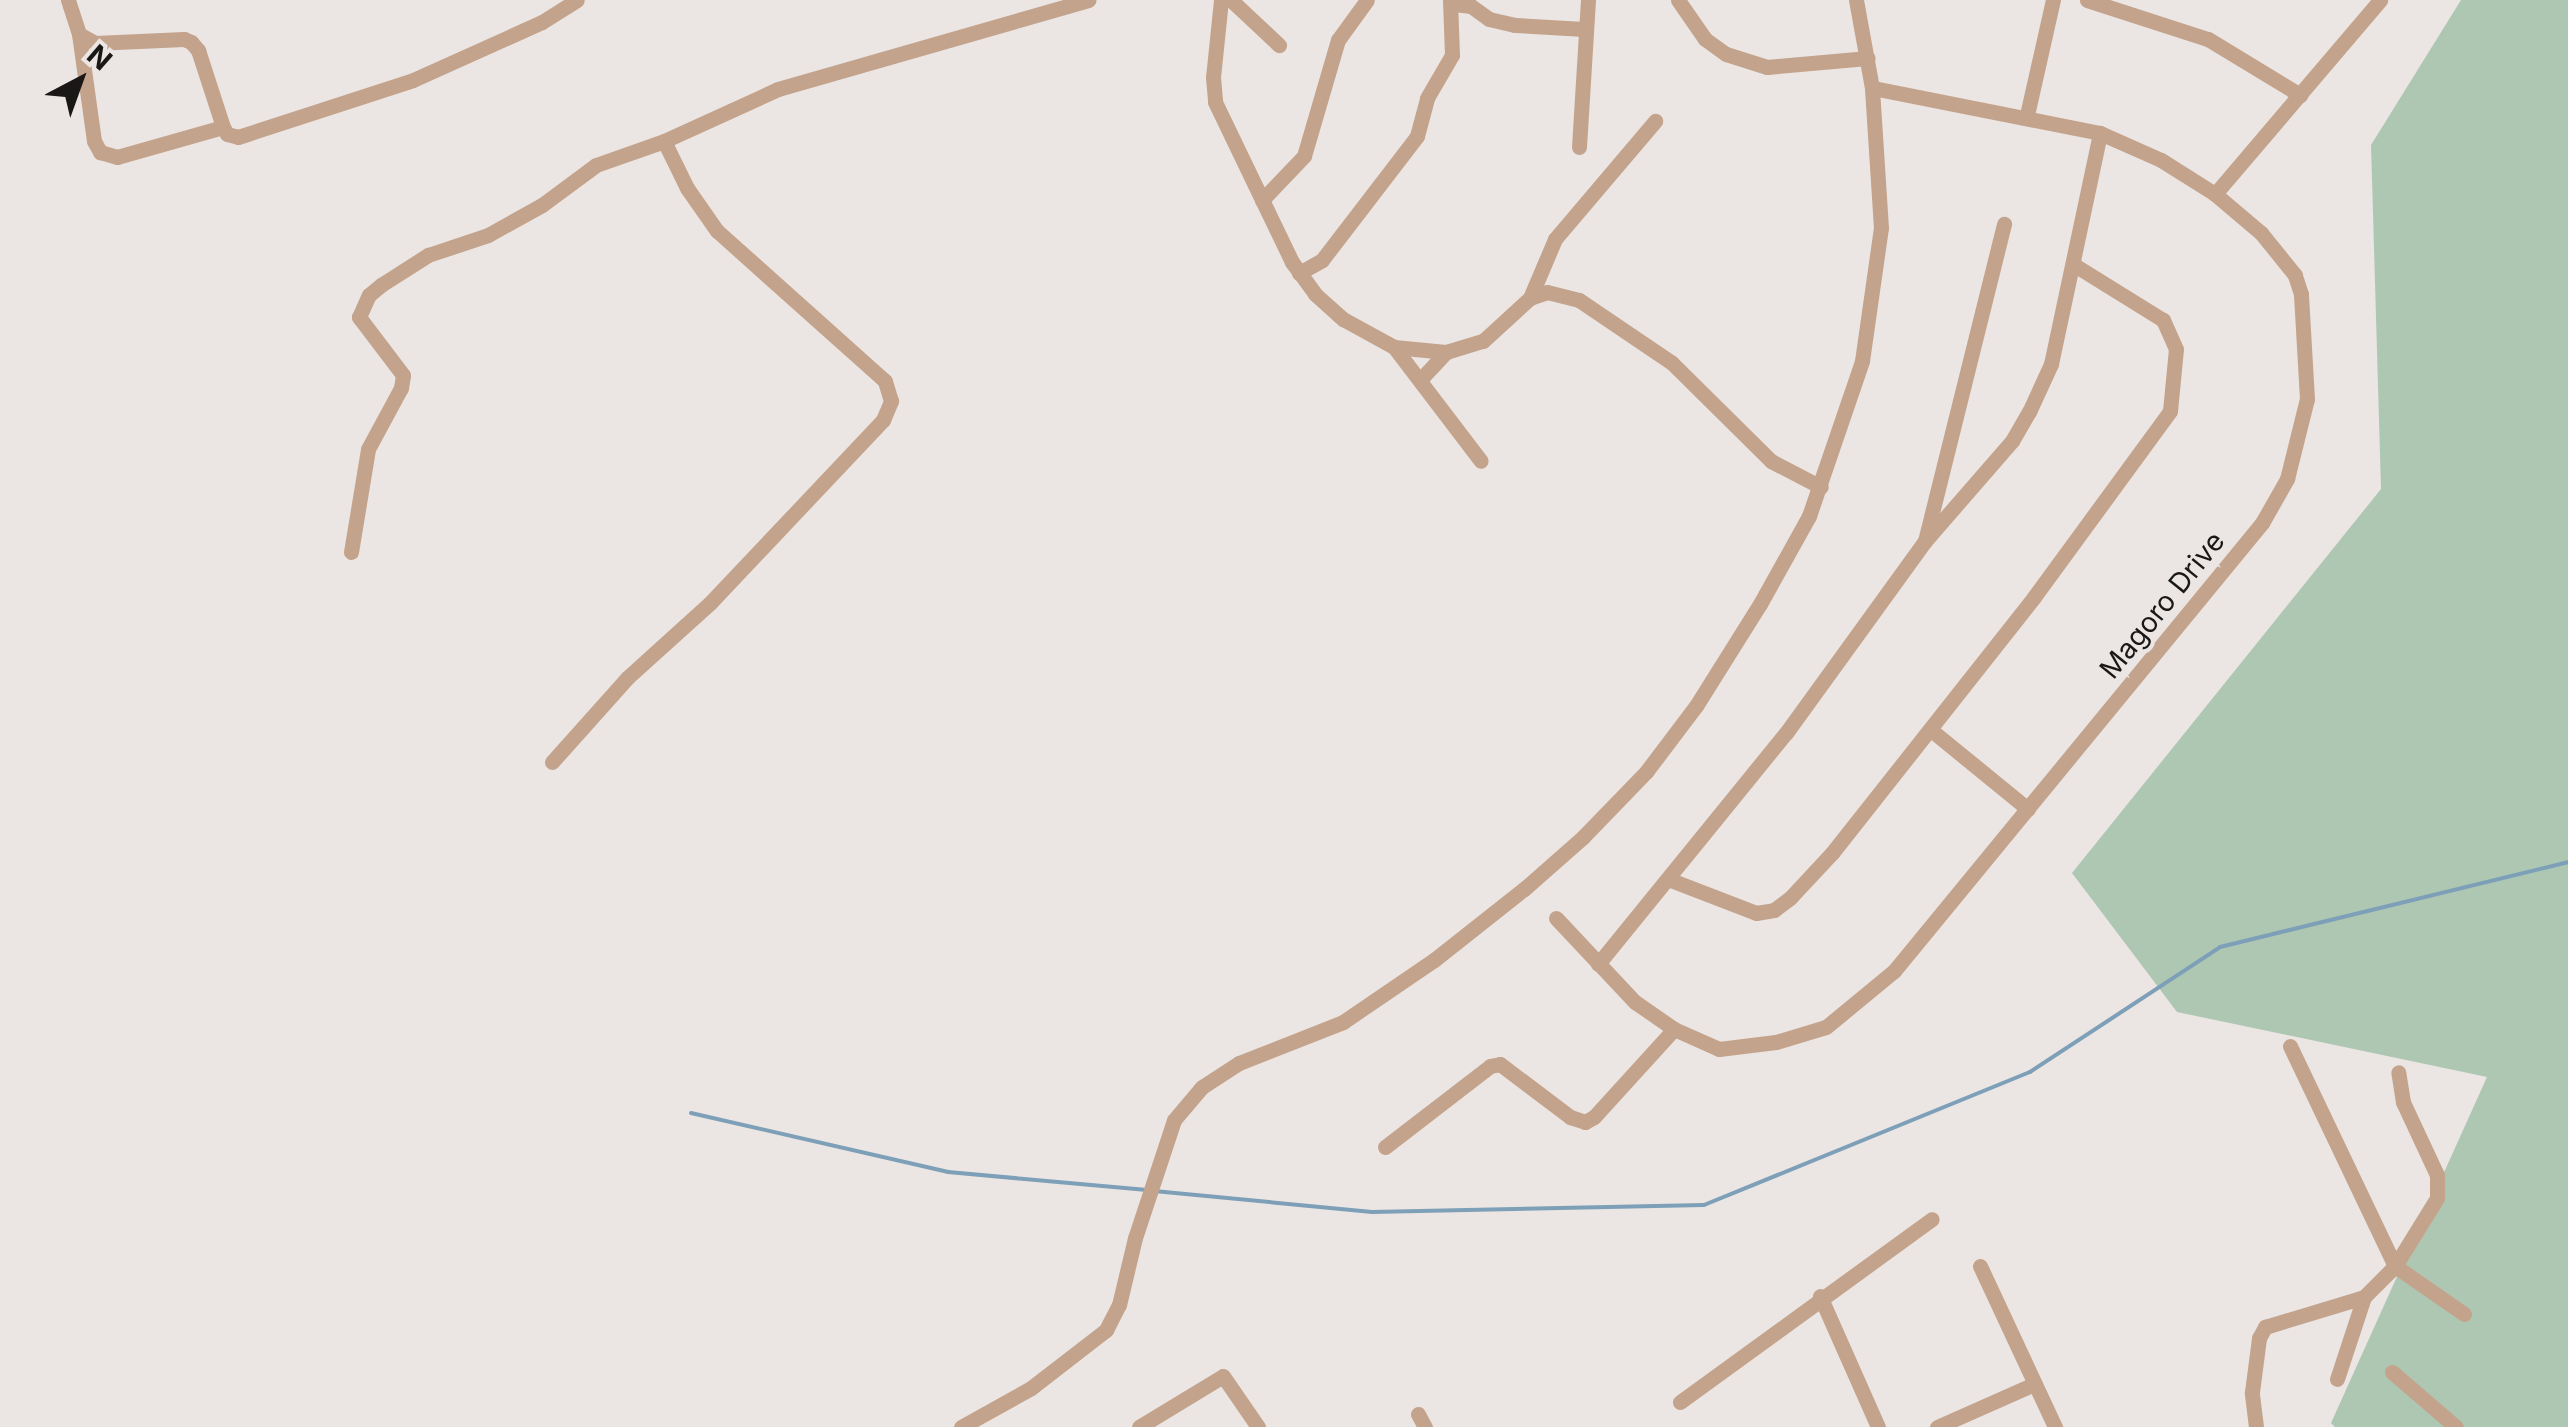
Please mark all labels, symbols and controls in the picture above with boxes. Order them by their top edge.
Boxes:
north arrow [30,30,130,130]
text: N [80,38,119,77]
street label: Magoro Drive [2093,525,2231,685]

